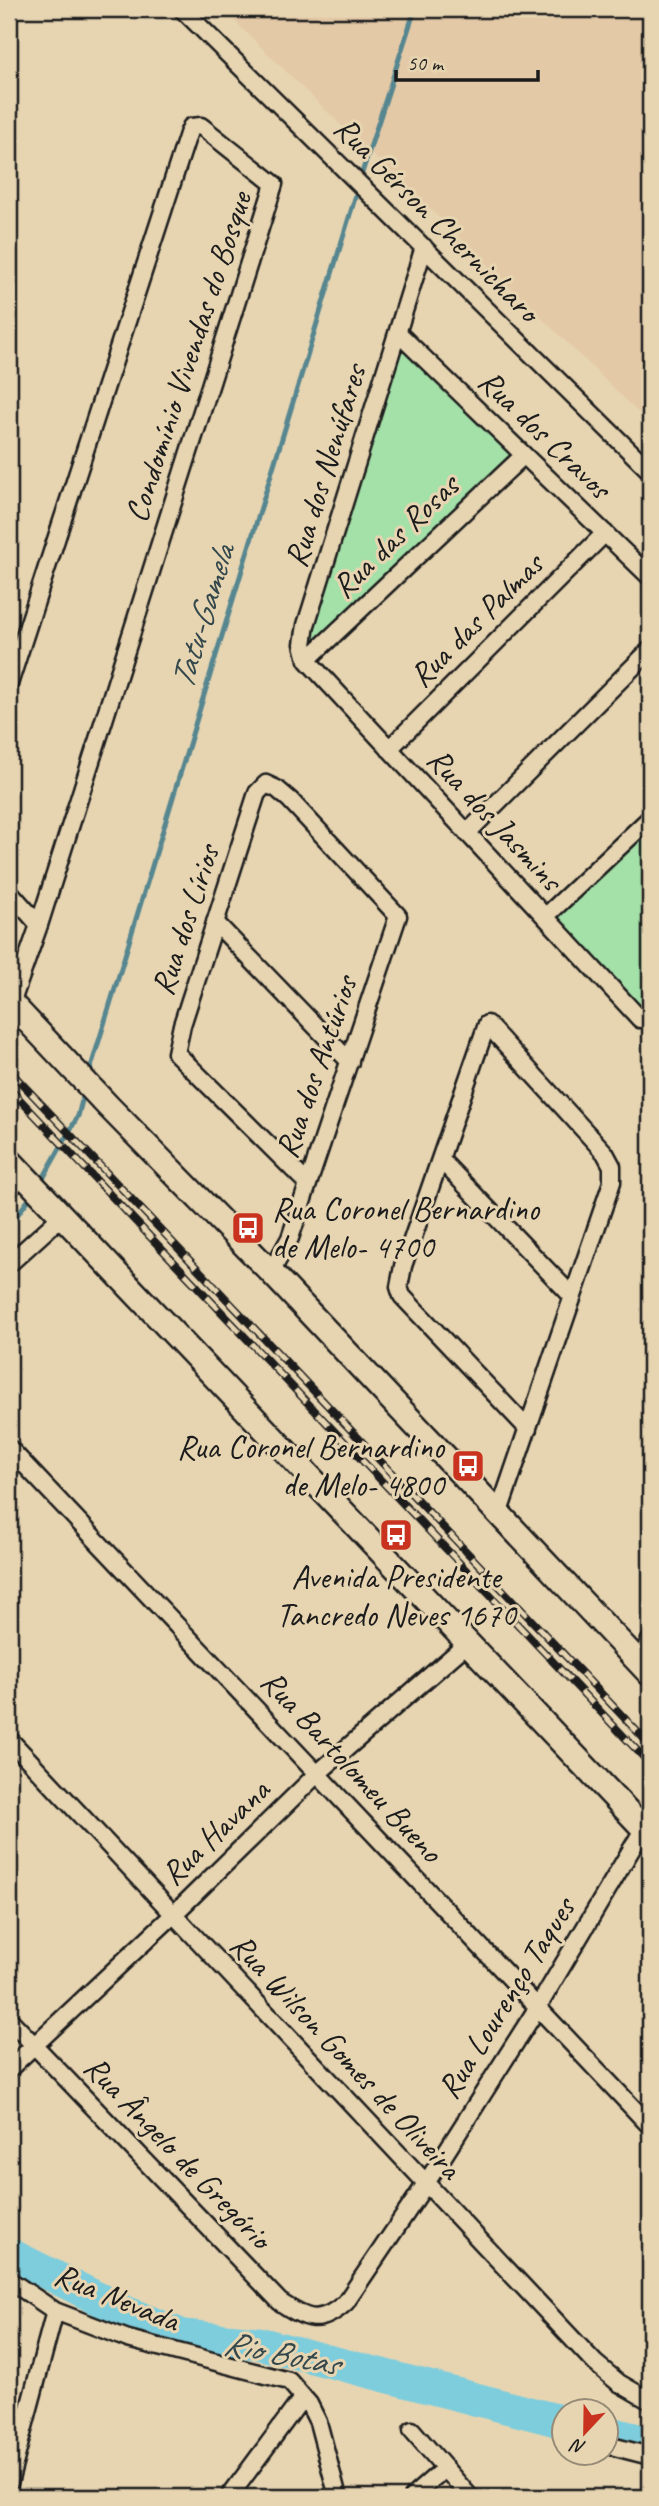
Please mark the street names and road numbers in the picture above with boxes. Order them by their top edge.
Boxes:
street label: Rua Gérson Chernicharo [325,107,551,333]
street label: Condomínio Vivendas do Bosque [115,185,262,527]
street label: Rua dos Nenúfares [274,357,377,572]
street label: Rua dos Cravos [470,360,622,510]
street label: Rua das Rosas [323,463,469,607]
street label: Rua das Palmas [400,542,554,696]
street label: Rua dos Jasmins [418,739,574,901]
street label: Rua dos Lírios [141,837,230,1000]
street label: Rua dos Antúrios [265,968,368,1164]
street label: Rua Bartolomeu Bueno [252,1661,454,1873]
street label: Rua Havana [152,1769,280,1894]
street label: Rua Lourenço Taques [427,1887,586,2106]
street label: Rua Wilson Gomes de Oliveira [221,1924,472,2189]
street label: Rua Ângelo de Gregório [75,2046,283,2260]
street label: Rua Nevada [49,2253,187,2342]

